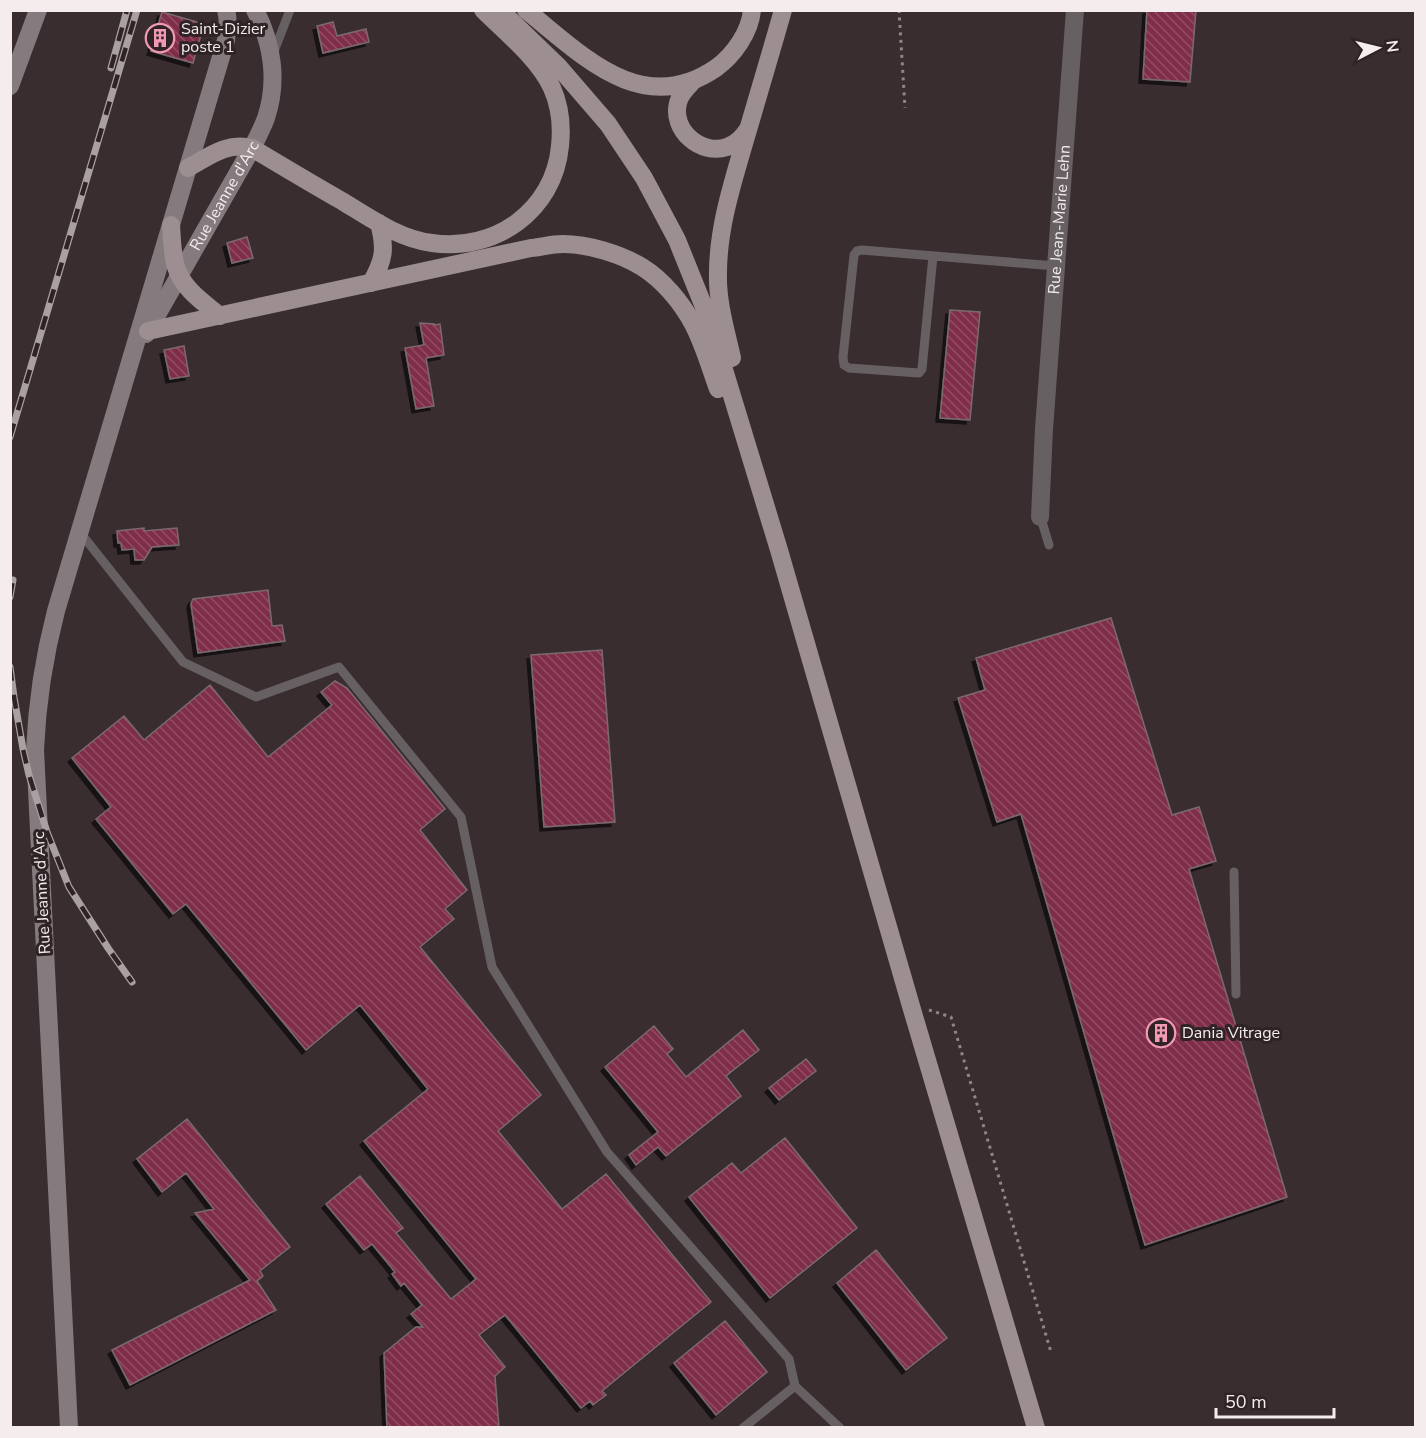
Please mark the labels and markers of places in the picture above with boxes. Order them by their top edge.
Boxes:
place label: Saint-Dizier poste 1 [181,18,266,58]
building icon: Saint-Dizier poste 1 [144,22,176,54]
building icon: Dania Vitrage [1145,1017,1177,1049]
place label: Dania Vitrage [1182,1022,1280,1044]

